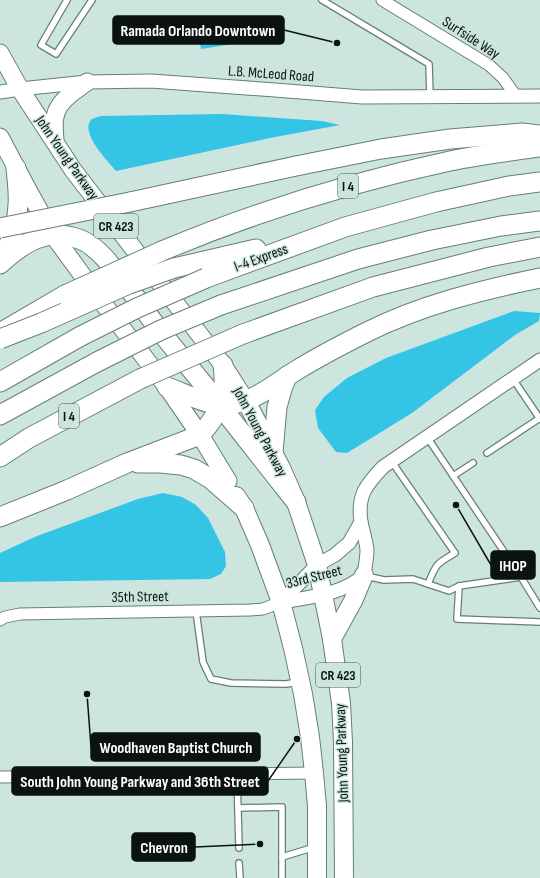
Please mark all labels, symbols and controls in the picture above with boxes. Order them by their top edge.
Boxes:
street label: Surfside Way [438,12,504,64]
callout: Ramada Orlando Downtown [113,16,284,44]
text: Ramada Orlando Downtown [121,22,275,41]
street label: L.B. McLeod Road [227,62,315,86]
street label: John Young Parkway [30,111,103,204]
road number: I 4 [338,174,358,198]
road number: CR 423 [94,214,138,238]
street label: I-4 Express [231,240,291,276]
street label: John Young Parkway [228,383,292,480]
road number: I 4 [59,404,79,428]
callout: IHOP [491,551,535,579]
text: IHOP [499,557,527,576]
street label: 33rd Street [284,561,344,593]
street label: 35th Street [111,587,169,607]
road number: CR 423 [316,663,360,687]
street label: John Young Parkway [331,703,353,804]
callout: Woodhaven Baptist Church [91,733,260,761]
text: Woodhaven Baptist Church [100,739,252,758]
callout: South John Young Parkway and 36th Street [12,767,268,795]
text: South John Young Parkway and 36th Street [20,773,260,792]
callout: Chevron [132,833,195,861]
text: Chevron [140,839,188,858]

